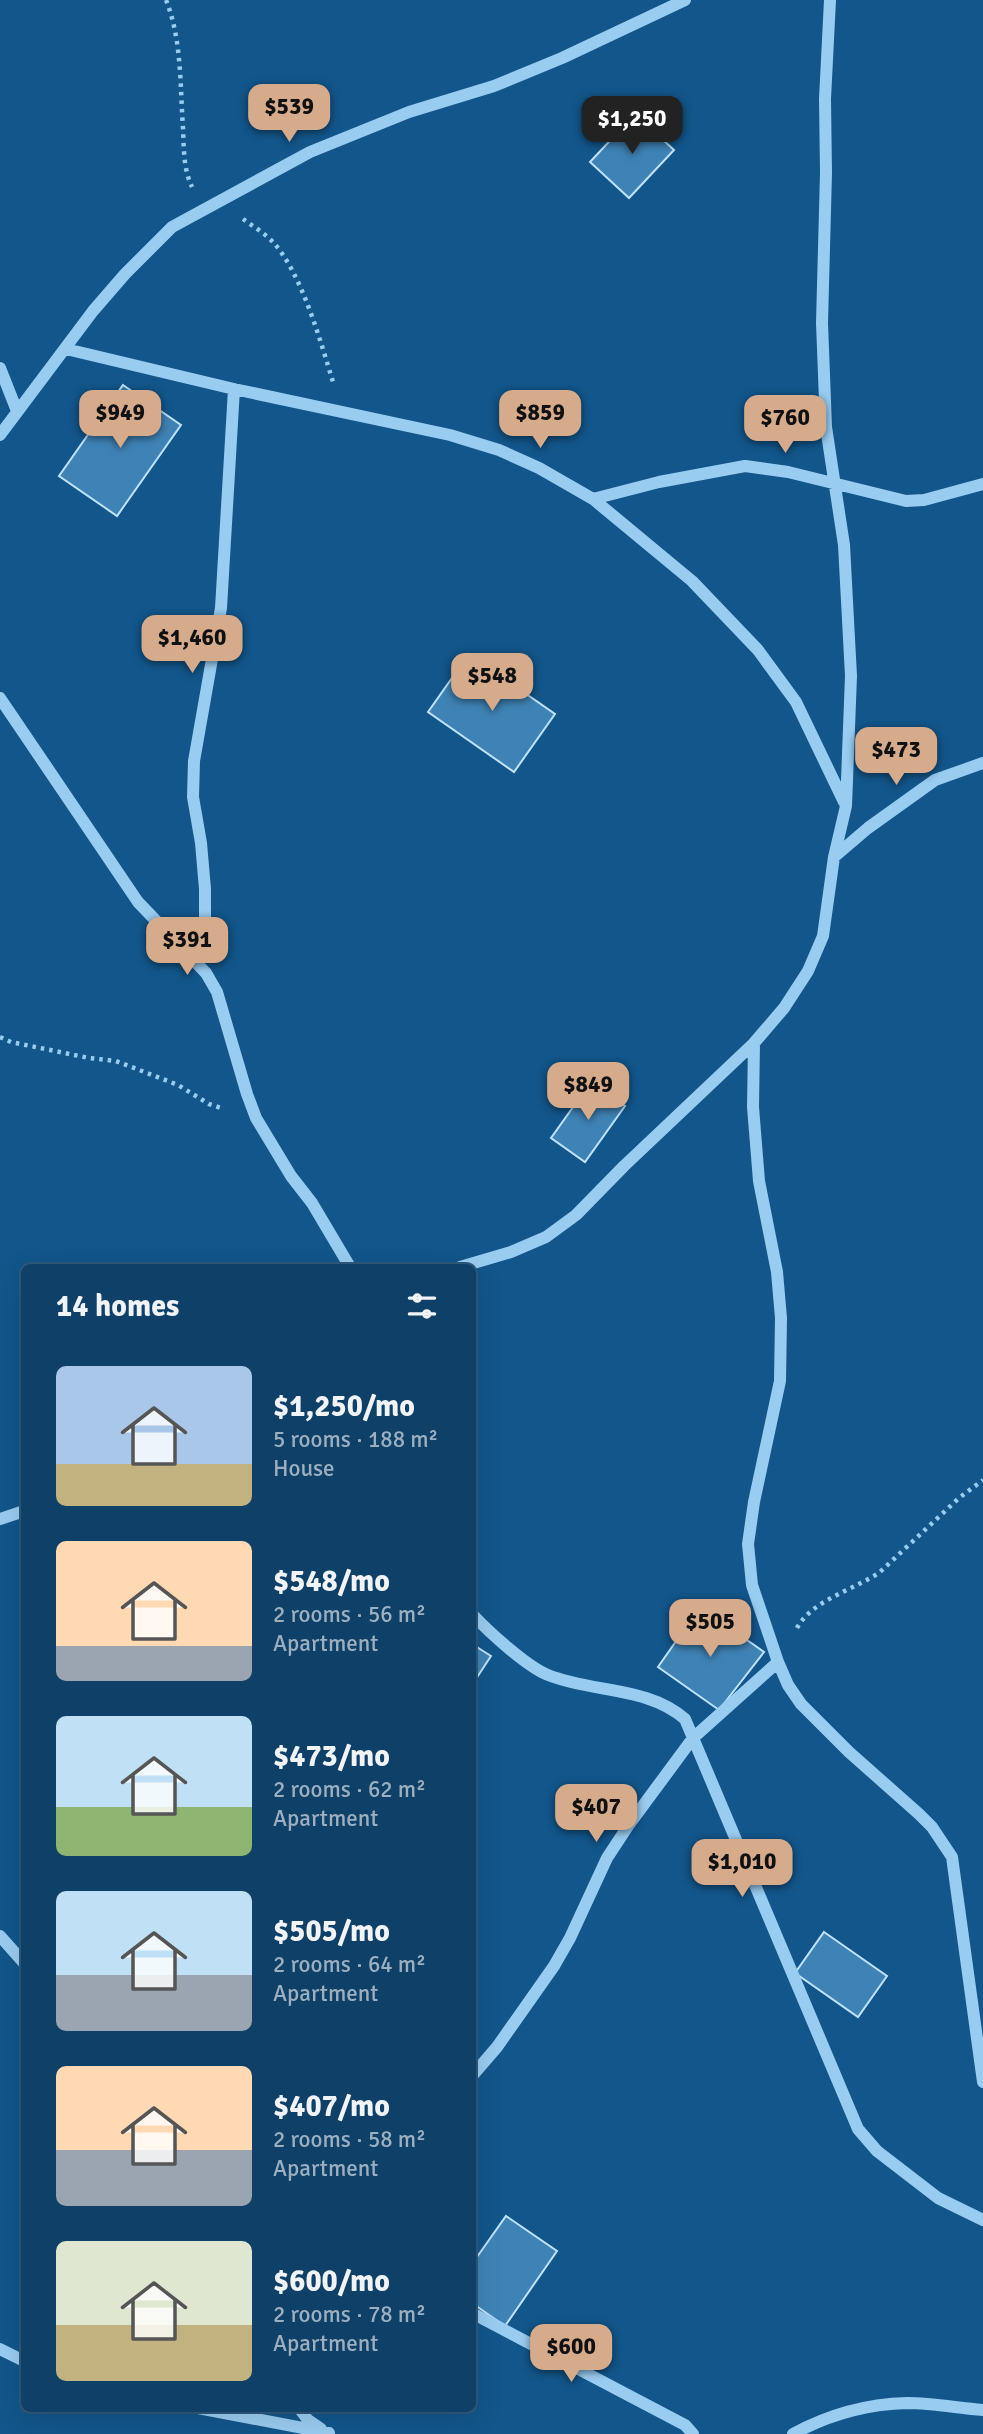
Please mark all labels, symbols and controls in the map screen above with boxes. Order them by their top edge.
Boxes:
pin: $539 [248,85,330,144]
text: $539 [264,92,314,121]
pin: $1,250 [575,96,689,156]
text: $1,250 [598,104,666,133]
pin: $949 [79,391,161,450]
pin: $859 [499,391,581,450]
pin: $760 [744,396,826,455]
text: $949 [95,398,145,427]
text: $859 [515,398,565,427]
text: $760 [760,403,810,432]
pin: $1,460 [135,616,249,675]
text: $1,460 [158,623,226,652]
pin: $548 [451,654,533,713]
text: $548 [467,661,517,690]
pin: $473 [855,728,937,787]
text: $473 [871,735,921,764]
pin: $391 [146,918,228,977]
text: $391 [162,925,212,954]
pin: $849 [547,1062,629,1122]
text: $849 [563,1070,613,1099]
icon: filters [403,1287,441,1325]
text: 14 homes [56,1288,179,1325]
text: $1,250/mo [273,1388,415,1425]
icon: home [112,1394,196,1478]
text: 5 rooms · 188 m² [273,1425,438,1454]
text: House [273,1454,335,1483]
text: $548/mo [273,1563,390,1600]
icon: home [112,1569,196,1653]
text: 2 rooms · 56 m² [273,1600,426,1629]
pin: $505 [669,1600,751,1659]
text: $505 [685,1607,735,1636]
text: Apartment [273,1629,378,1658]
text: $473/mo [273,1738,390,1775]
icon: home [112,1744,196,1828]
text: 2 rooms · 62 m² [273,1775,426,1804]
pin: $407 [555,1784,637,1844]
text: $407 [571,1792,621,1821]
text: Apartment [273,1804,378,1833]
pin: $1,010 [685,1840,799,1899]
text: $1,010 [708,1847,776,1876]
text: $505/mo [273,1913,390,1950]
icon: home [112,1919,196,2003]
text: 2 rooms · 64 m² [273,1950,426,1979]
text: Apartment [273,1979,378,2008]
text: $407/mo [273,2088,390,2125]
icon: home [112,2094,196,2178]
text: 2 rooms · 58 m² [273,2125,426,2154]
text: Apartment [273,2154,378,2183]
text: $600/mo [273,2263,390,2300]
icon: home [112,2269,196,2353]
text: 2 rooms · 78 m² [273,2300,426,2329]
pin: $600 [530,2324,612,2384]
text: Apartment [273,2329,378,2358]
text: $600 [546,2332,596,2361]

